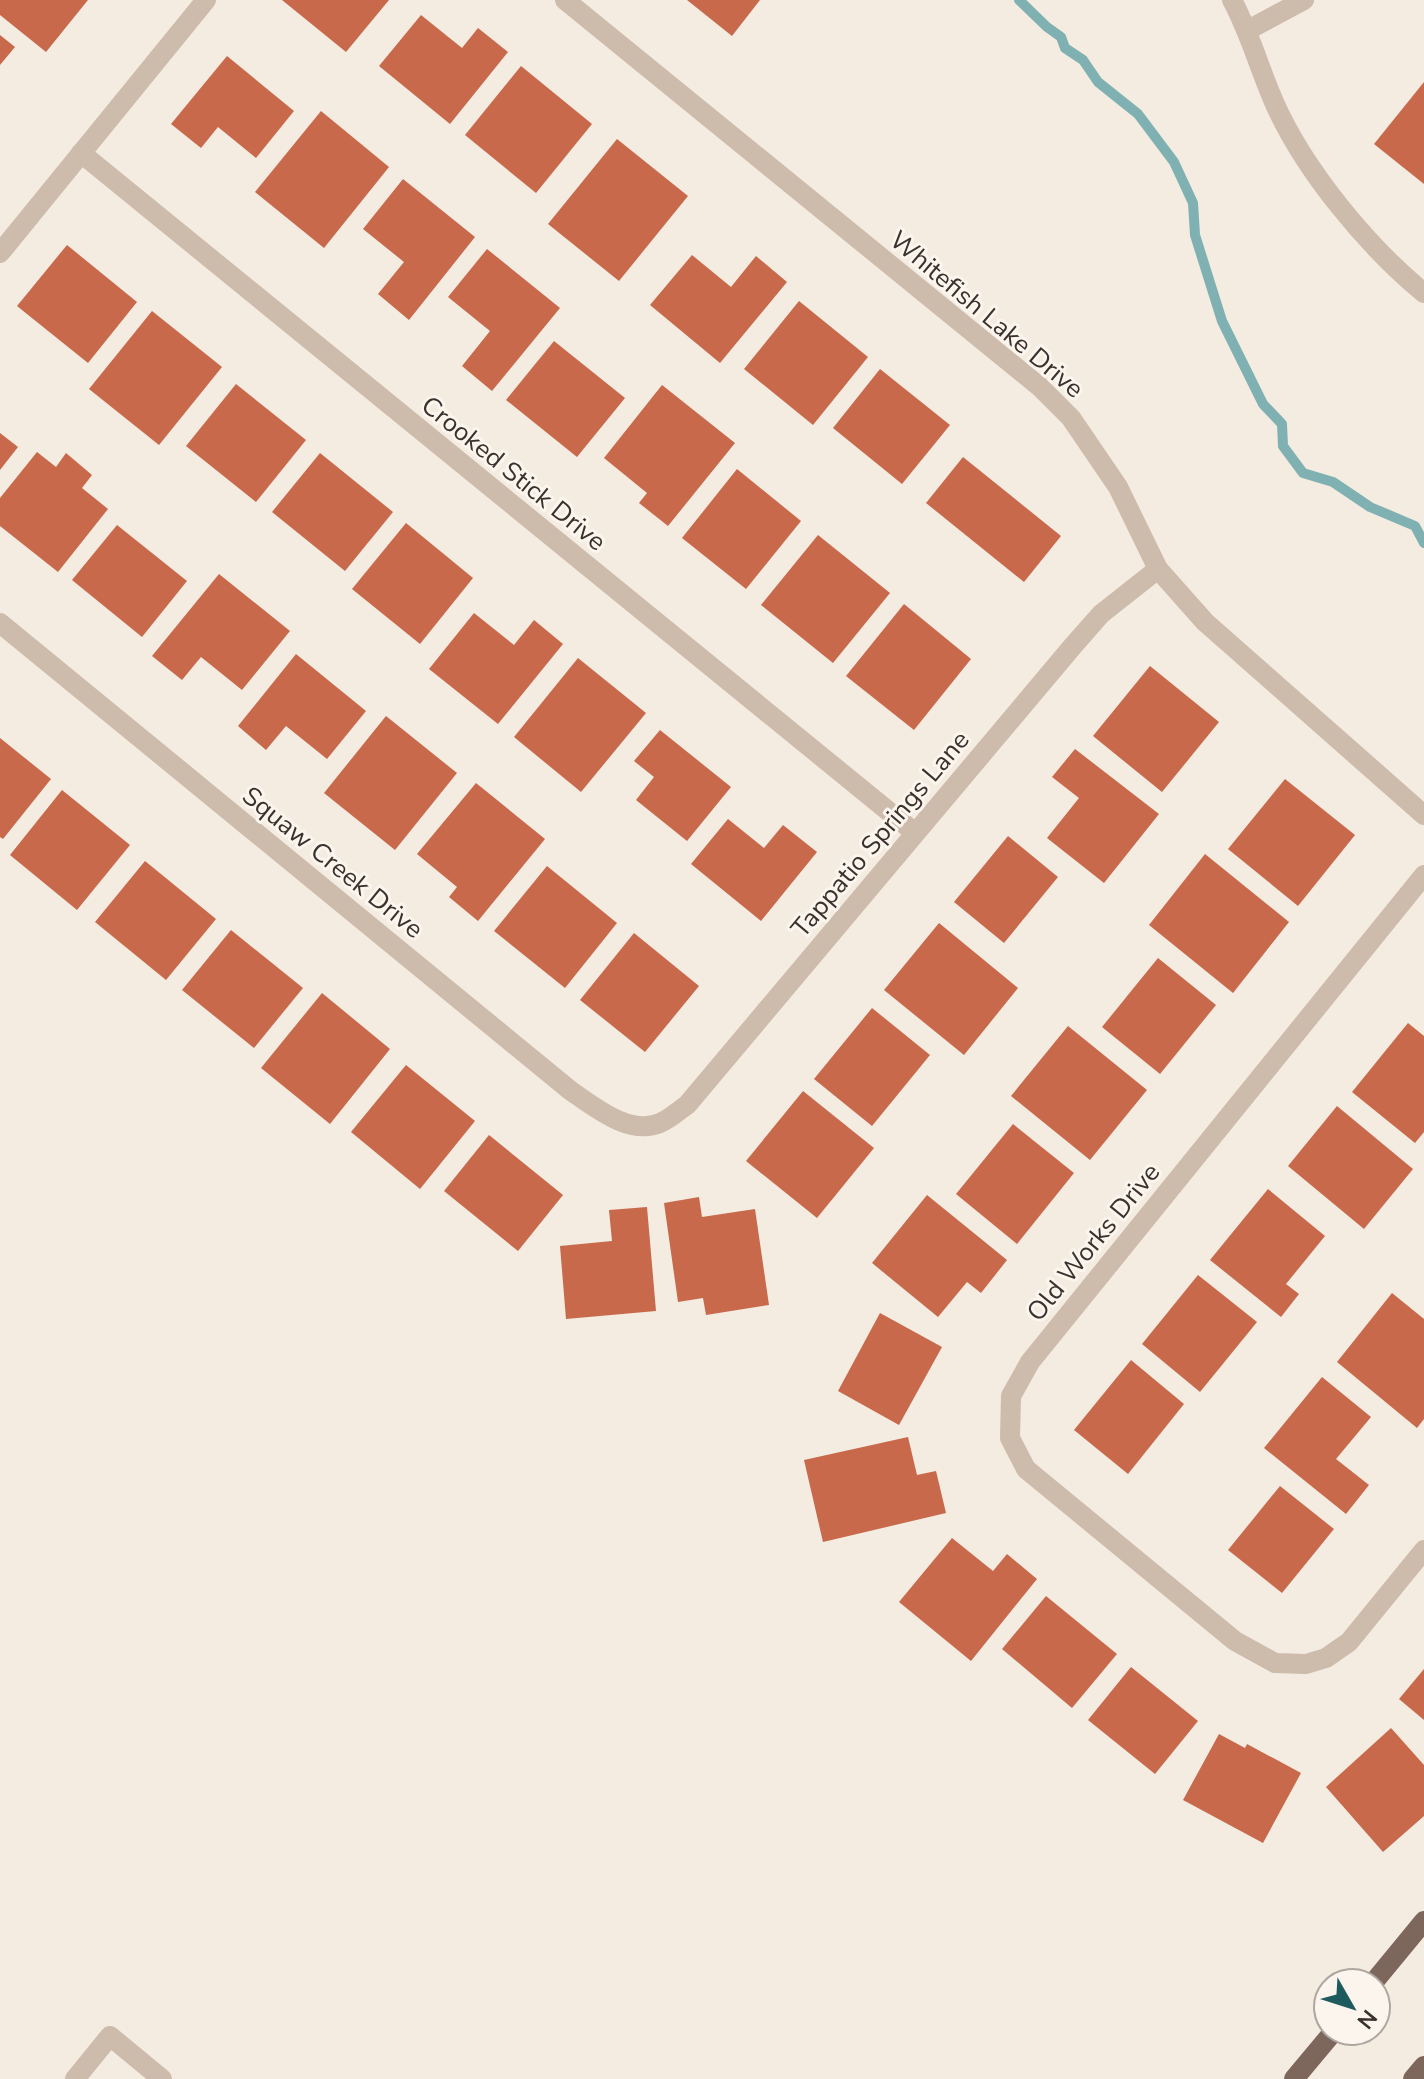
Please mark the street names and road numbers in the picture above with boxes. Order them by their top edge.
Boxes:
street label: Whitefish Lake Drive [882,223,1091,406]
street label: Crooked Stick Drive [414,388,613,559]
street label: Tappatio Springs Lane [783,723,977,945]
street label: Squaw Creek Drive [235,778,431,946]
street label: Old Works Drive [1019,1156,1168,1329]

